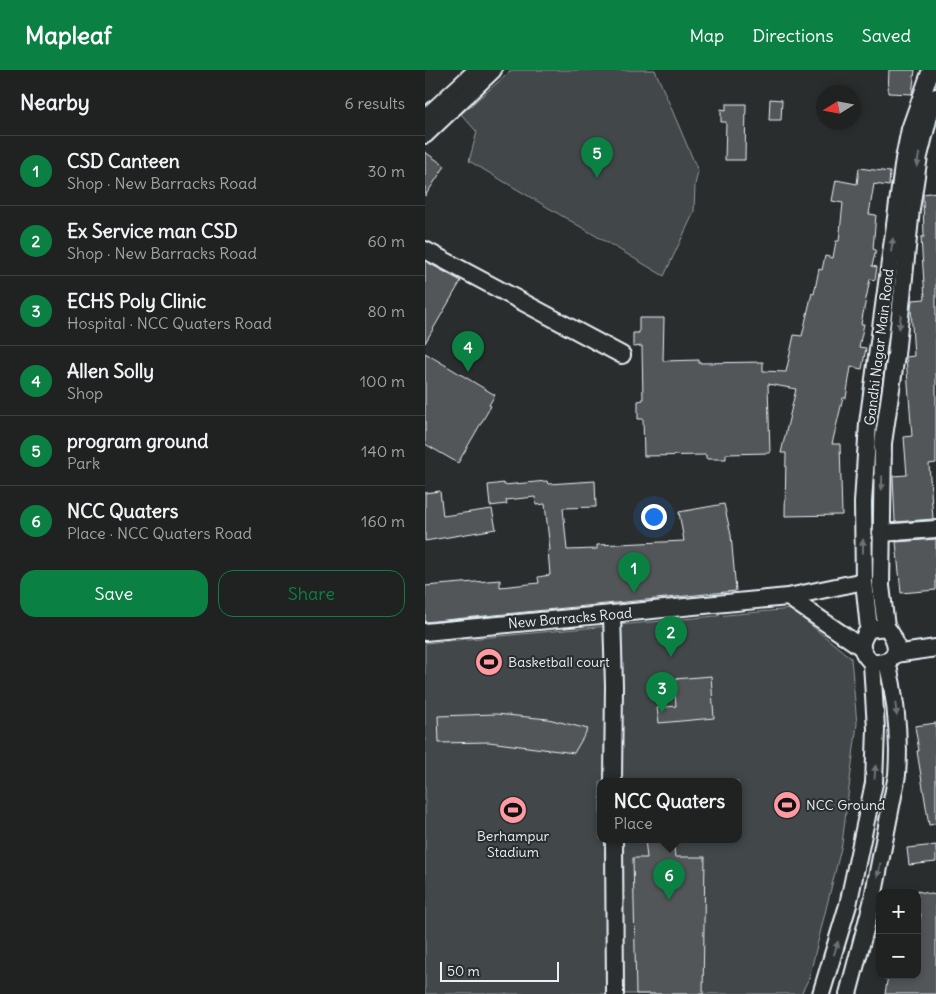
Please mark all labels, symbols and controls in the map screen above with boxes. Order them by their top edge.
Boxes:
text: Mapleaf [25,20,112,50]
text: Map [689,24,724,47]
text: Directions [752,24,834,47]
text: Saved [862,24,911,47]
north arrow [816,85,861,130]
text: Nearby [20,89,90,116]
text: 6 results [344,93,405,113]
pin: 5 [581,137,613,178]
text: CSD Canteen [67,149,180,173]
one-way arrow [914,153,922,169]
text: 1 [33,161,39,181]
text: 30 m [368,161,405,181]
text: Shop · New Barracks Road [67,173,257,193]
text: Ex Service man CSD [67,219,238,243]
text: 2 [32,231,40,251]
text: 60 m [367,231,405,251]
one-way arrow [888,237,896,253]
text: Shop · New Barracks Road [67,243,257,263]
street label: Gandhi Nagar Main Road [860,267,898,427]
text: ECHS Poly Clinic [67,289,206,313]
text: 3 [31,301,41,321]
text: 80 m [367,301,405,321]
text: Hospital · NCC Quaters Road [67,313,272,333]
one-way arrow [896,314,904,330]
pin: 4 [452,331,484,372]
text: Allen Solly [67,359,154,383]
text: 4 [31,371,41,391]
text: 100 m [360,371,405,391]
text: Shop [67,383,103,403]
text: program ground [67,429,208,453]
text: 5 [31,441,41,461]
text: 140 m [361,441,405,461]
text: Park [67,453,100,473]
one-way arrow [878,475,886,491]
text: NCC Quaters [67,499,178,523]
your location [641,504,667,530]
text: 6 [31,511,41,531]
text: 160 m [361,511,405,531]
text: Place · NCC Quaters Road [67,523,252,543]
one-way arrow [859,537,867,553]
pin: 1 [618,552,650,593]
button: Save [20,570,208,617]
button: Share [218,570,405,617]
street label: New Barracks Road [507,604,633,632]
pin: 2 [655,616,687,657]
sports icon: Basketball court [474,647,504,677]
place label: Basketball court [508,653,610,671]
pin: 3 [646,672,678,713]
one-way arrow [892,702,900,718]
one-way arrow [872,764,880,780]
popup [597,778,742,843]
text: NCC Quaters [614,789,725,813]
sports icon: NCC Ground [772,790,802,820]
sports icon: Berhampur Stadium [498,795,528,825]
place label: NCC Ground [806,796,885,814]
text: Place [614,813,653,833]
place label: Berhampur Stadium [477,827,550,861]
pin: 6 [653,859,685,900]
one-way arrow [874,862,882,878]
map controls [876,889,921,979]
button: + [876,889,921,934]
button: − [876,934,921,979]
one-way arrow [833,940,841,955]
scale bar [440,959,559,982]
text: 50 m [447,962,480,980]

